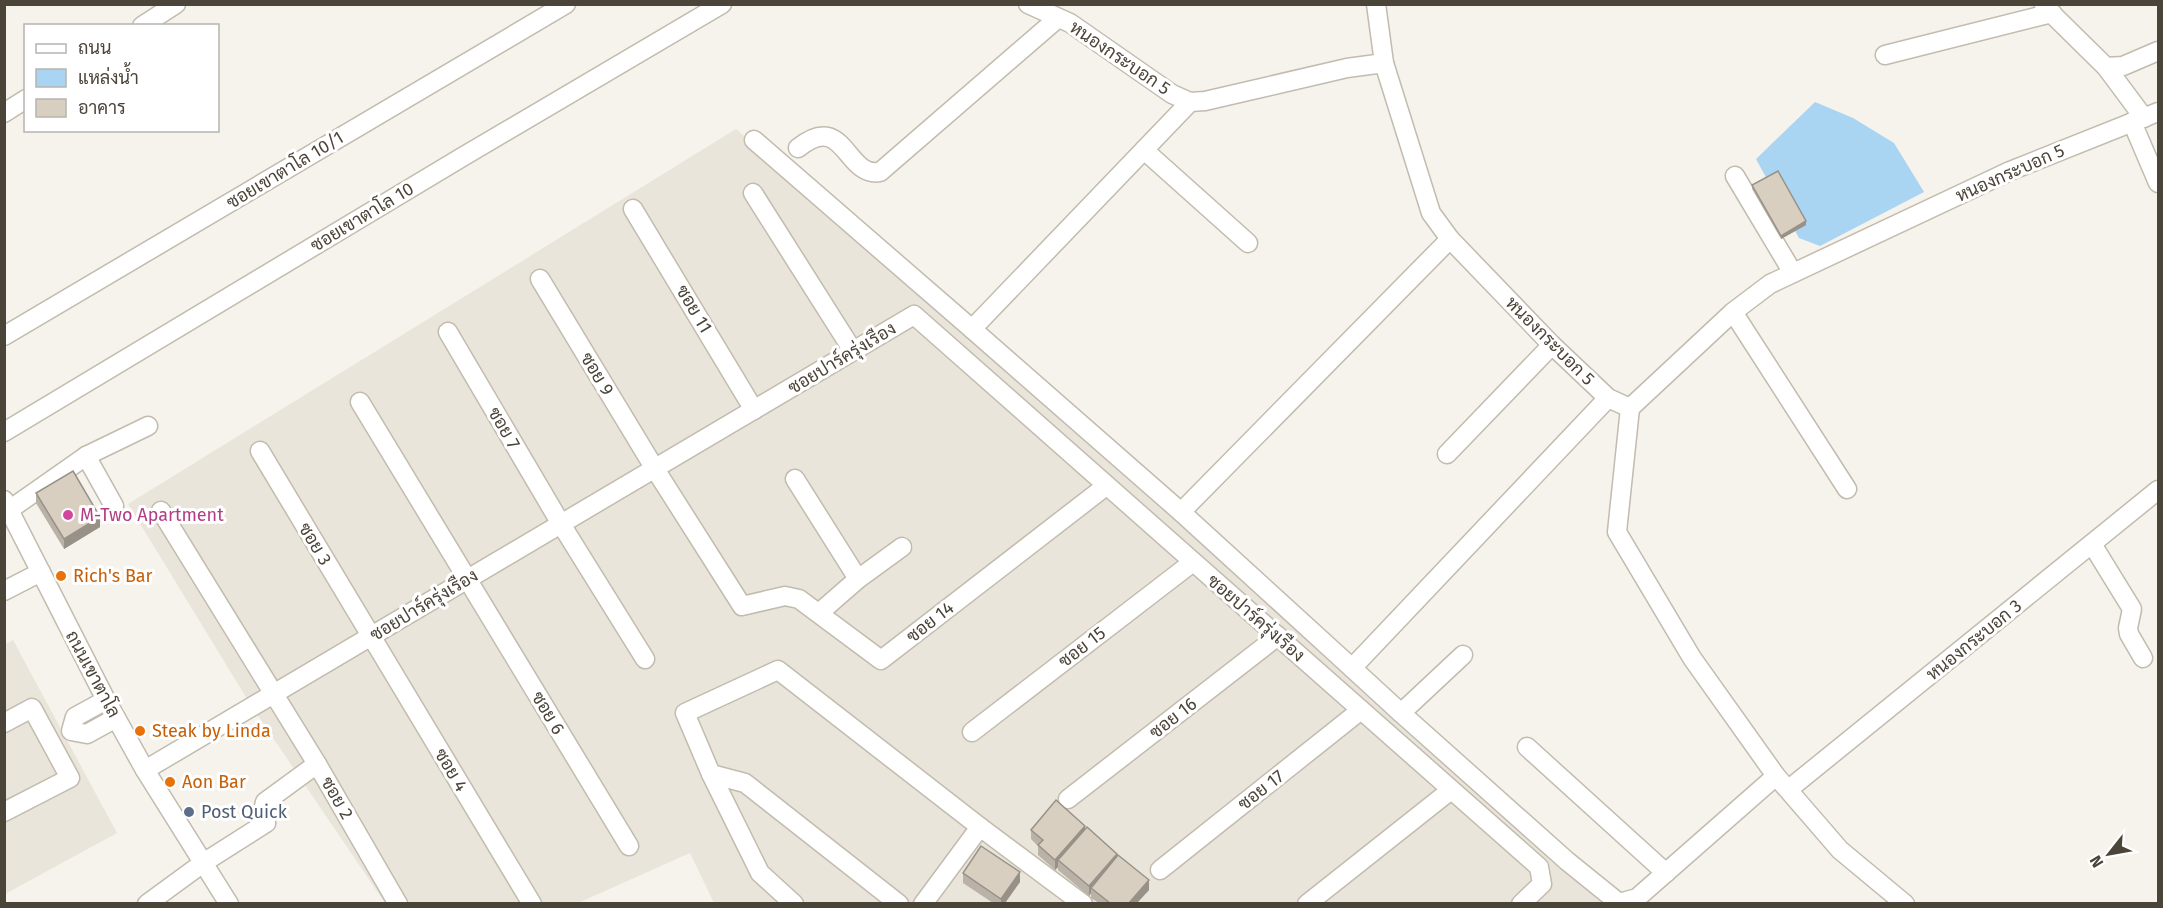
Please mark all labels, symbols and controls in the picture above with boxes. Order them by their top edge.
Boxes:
street label: หนองกระบอก 5 [1065,16,1175,100]
legend [24,24,219,132]
text: ถนน [78,37,111,59]
text: แหล่งน้ำ [78,62,139,89]
text: อาคาร [78,97,126,119]
street label: ซอยเขาตาโล 10/1 [221,125,347,214]
street label: หนองกระบอก 5 [1952,139,2068,207]
street label: ซอยเขาตาโล 10 [305,176,418,256]
street label: ซอย 11 [671,281,717,337]
street label: หนองกระบอก 5 [1501,292,1599,390]
street label: ซอยปาร์ครุ่งเรือง [783,315,900,400]
street label: ซอย 9 [576,349,618,399]
street label: ซอย 7 [483,403,525,453]
place label: M-Two Apartment [80,504,224,526]
marker: M-Two Apartment [61,508,75,522]
street label: ซอย 3 [294,519,336,569]
street label: ซอยปาร์ครุ่งเรือง [365,562,482,647]
place label: Rich's Bar [73,565,153,587]
street label: ซอยปาร์ครุ่งเรือง [1202,568,1311,667]
marker: Rich's Bar [54,569,68,583]
street label: หนองกระบอก 3 [1922,595,2026,685]
street label: ซอย 14 [902,596,958,647]
street label: ซอย 15 [1054,622,1110,672]
street label: ถนนเขาตาโล [61,626,127,721]
street label: ซอย 6 [527,687,569,739]
street label: ซอย 16 [1145,693,1201,743]
place label: Steak by Linda [152,720,271,742]
marker: Steak by Linda [133,724,147,738]
street label: ซอย 4 [430,744,473,796]
street label: ซอย 17 [1234,765,1288,815]
place label: Aon Bar [182,771,246,793]
street label: ซอย 2 [316,773,358,823]
marker: Aon Bar [163,775,177,789]
place label: Post Quick [201,801,288,823]
marker: Post Quick [182,805,196,819]
north arrow [2079,824,2139,884]
text: N [2086,852,2107,871]

